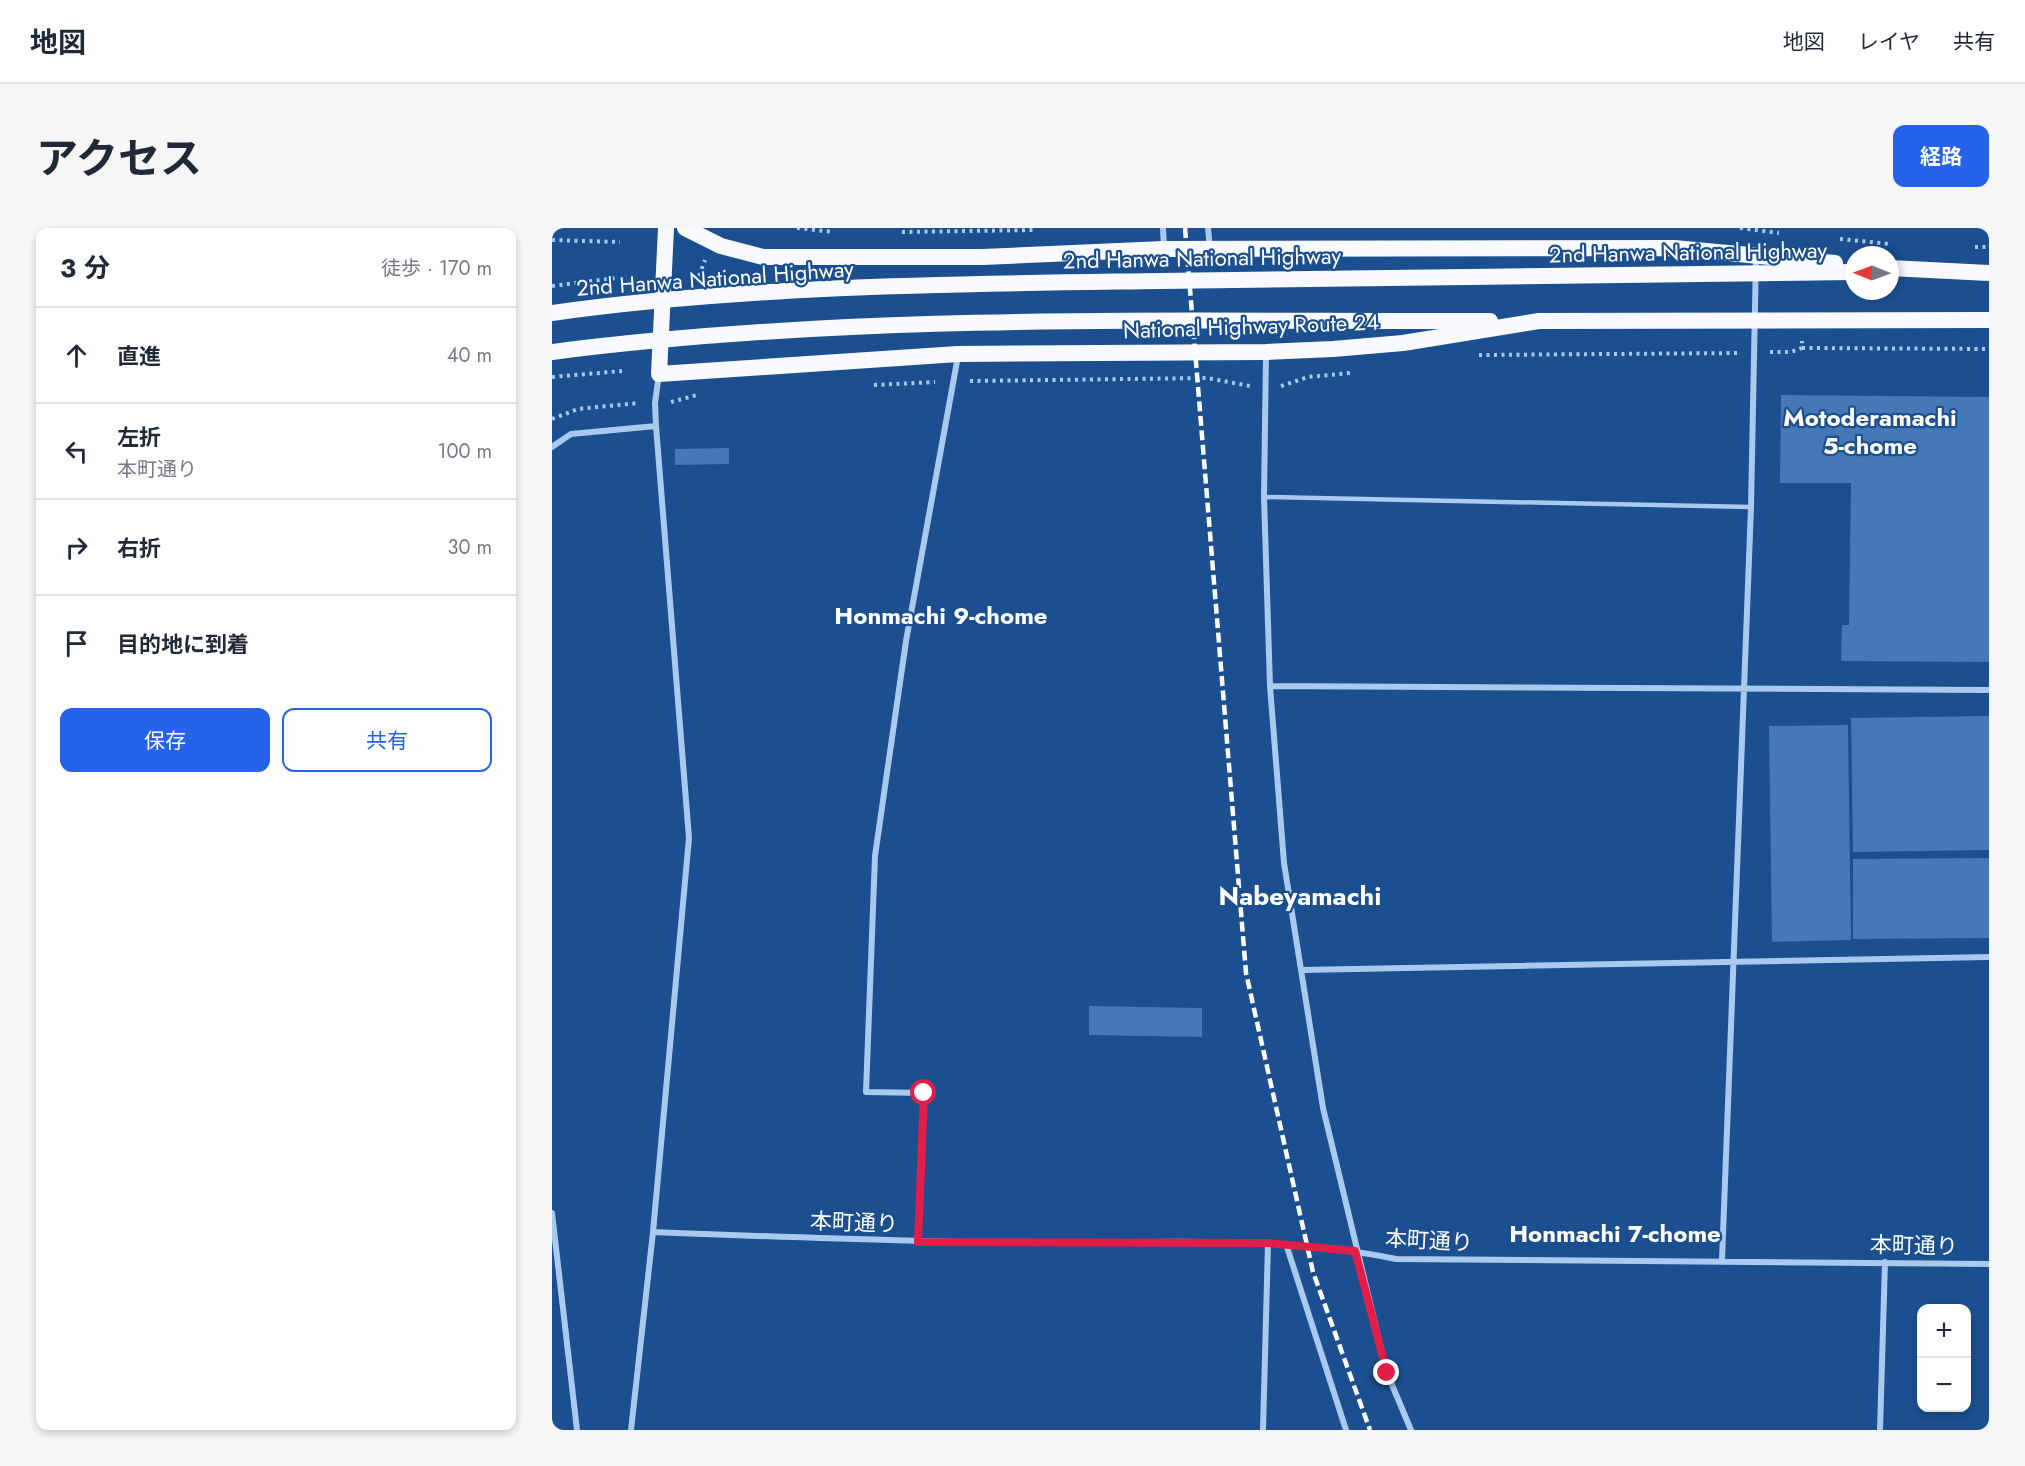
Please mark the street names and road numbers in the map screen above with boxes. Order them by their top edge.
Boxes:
street label: 2nd Hanwa National Highway [1549,234,1828,270]
street label: 2nd Hanwa National Highway [1063,240,1342,276]
street label: 2nd Hanwa National Highway [575,252,855,304]
street label: National Highway Route 24 [1123,306,1380,346]
street label: 本町通り [809,1204,899,1240]
street label: 本町通り [1384,1222,1474,1258]
street label: 本町通り [1870,1228,1958,1262]

